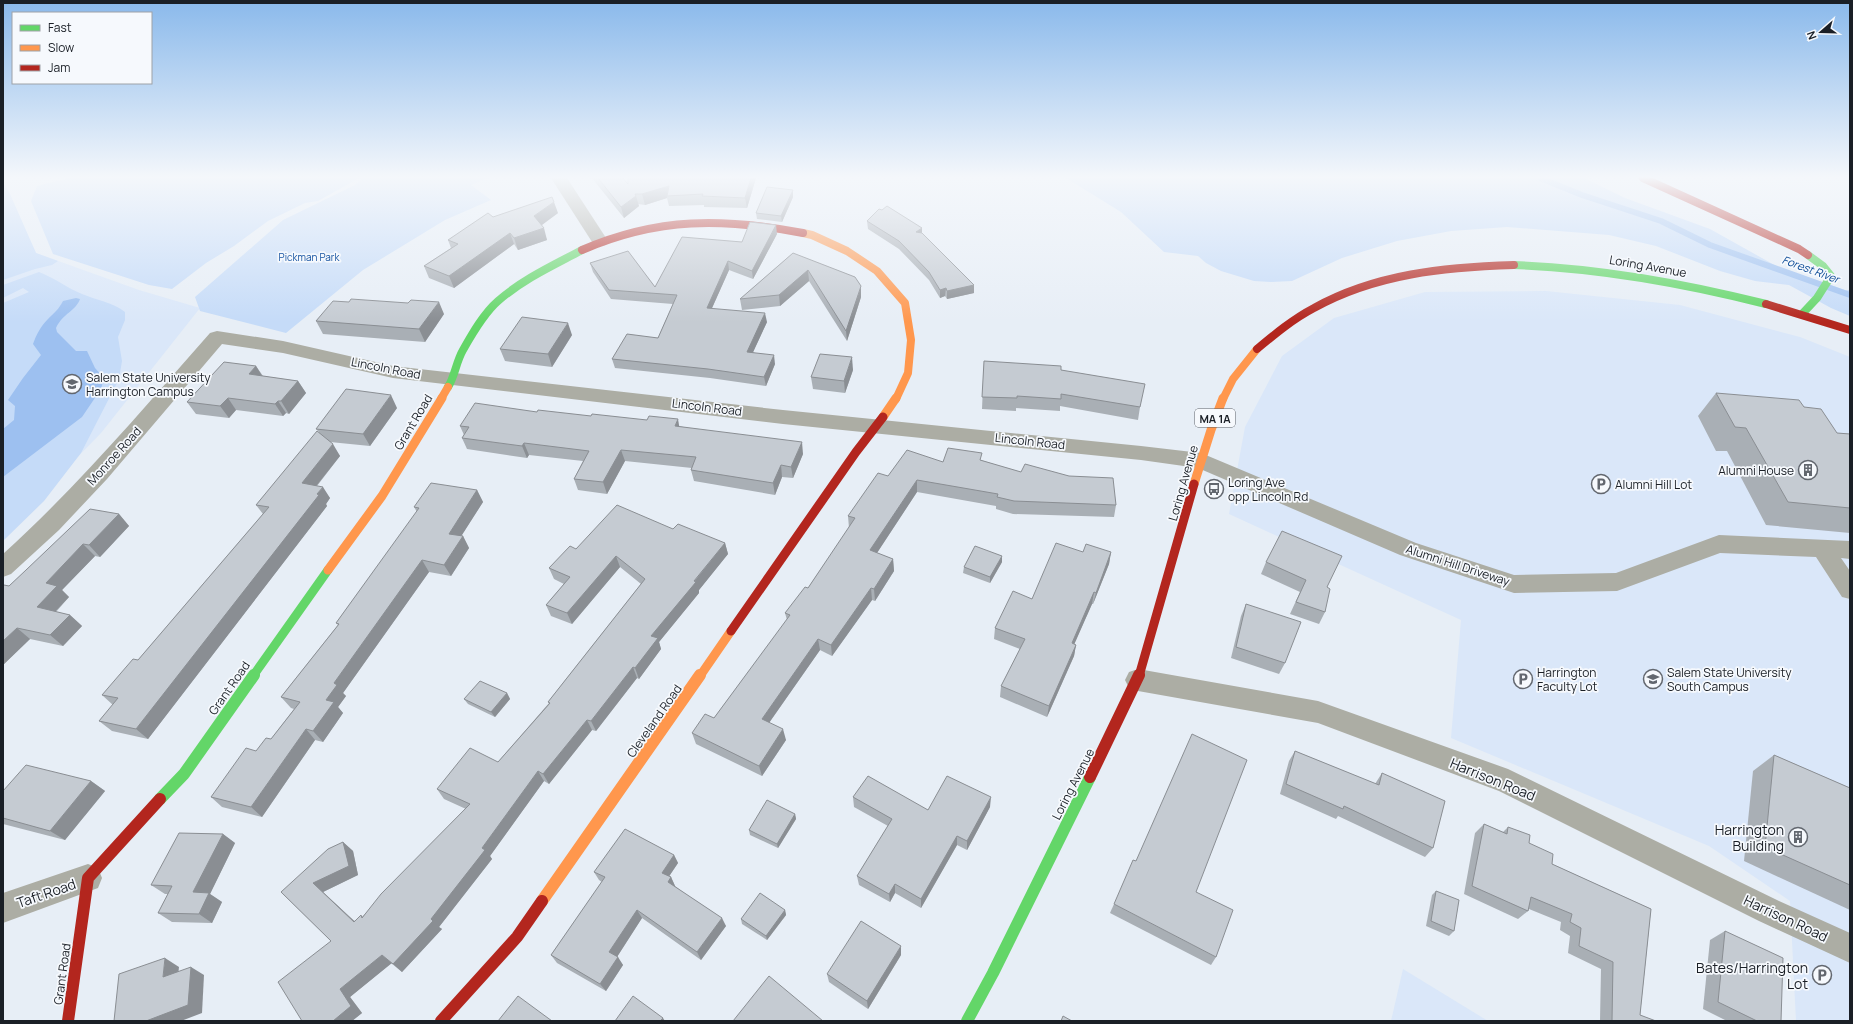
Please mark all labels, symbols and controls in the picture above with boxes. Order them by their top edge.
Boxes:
legend [12,12,152,84]
north arrow [1801,12,1841,52]
text: Fast [48,19,72,36]
text: N [1803,29,1820,42]
text: Slow [48,39,74,56]
text: Jam [48,59,70,76]
park label: Pickman Park [279,250,340,264]
street label: Loring Avenue [1608,251,1688,281]
water label: Forest River [1780,252,1844,287]
street label: Lincoln Road [350,353,422,383]
place label: Salem State University Harrington Campus [86,369,211,400]
school or university icon: Salem State University Harrington Campus [61,373,83,395]
street label: Grant Road [390,391,436,453]
street label: Lincoln Road [671,394,743,420]
road number: MA 1A [1195,409,1235,427]
street label: Monroe Road [83,423,145,489]
street label: Lincoln Road [994,429,1066,453]
street label: Loring Avenue [1164,443,1202,523]
building icon: Alumni House [1797,459,1819,481]
place label: Alumni House [1718,462,1794,479]
parking icon: Alumni Hill Lot [1590,473,1612,495]
place label: Loring Ave opp Lincoln Rd [1228,474,1308,505]
place label: Alumni Hill Lot [1615,476,1692,493]
bus stop icon: Loring Ave opp Lincoln Rd [1203,478,1225,500]
street label: Alumni Hill Driveway [1404,540,1513,590]
street label: Grant Road [204,658,254,718]
place label: Harrington Faculty Lot [1537,664,1598,695]
place label: Salem State University South Campus [1667,664,1792,695]
parking icon: Harrington Faculty Lot [1512,668,1534,690]
school or university icon: Salem State University South Campus [1642,668,1664,690]
street label: Cleveland Road [623,681,685,761]
street label: Loring Avenue [1048,745,1098,823]
street label: Harrison Road [1447,753,1539,805]
place label: Harrington Building [1715,820,1784,855]
building icon: Harrington Building [1787,826,1809,848]
street label: Taft Road [14,874,78,912]
street label: Harrison Road [1741,890,1831,946]
street label: Grant Road [49,942,75,1006]
place label: Bates/Harrington Lot [1696,958,1808,993]
parking icon: Bates/Harrington Lot [1811,964,1833,986]

